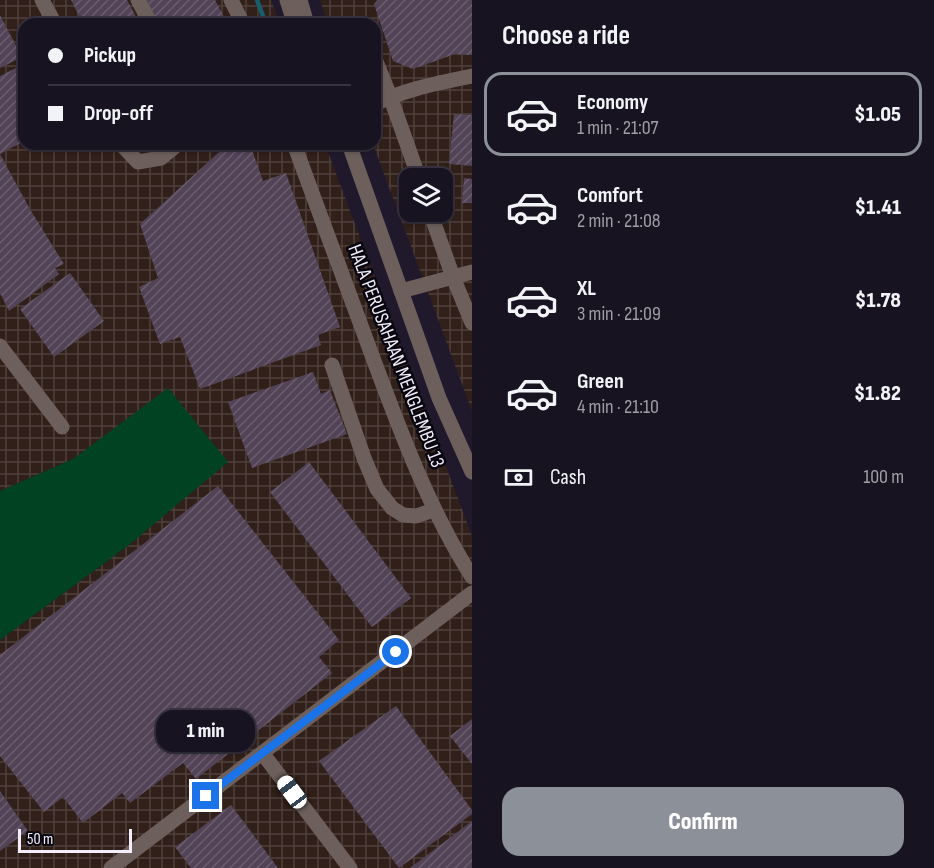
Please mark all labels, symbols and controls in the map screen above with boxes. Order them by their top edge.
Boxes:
text: Choose a ride [502,20,630,52]
text: Pickup [84,42,136,69]
icon: car [505,87,559,141]
text: Economy [577,89,648,116]
text: Drop-off [84,100,153,127]
text: $1.05 [854,101,901,128]
text: 1 min · 21:07 [577,116,659,140]
map controls [399,168,453,222]
button: layers [399,168,453,222]
icon: car [505,180,559,234]
text: Comfort [577,182,643,209]
text: $1.41 [855,194,901,221]
text: 2 min · 21:08 [577,209,661,233]
street label: HALA PERUSAHAAN MENGLEMBU 13 [342,241,450,471]
icon: car [505,273,559,327]
text: XL [577,275,596,302]
text: $1.78 [855,287,901,314]
text: 3 min · 21:09 [577,302,661,326]
icon: car [505,366,559,420]
text: Green [577,368,624,395]
text: $1.82 [854,380,901,407]
text: 4 min · 21:10 [577,395,659,419]
icon: cash [502,461,535,494]
text: Cash [550,464,586,491]
text: 100 m [863,465,904,489]
route start [382,638,409,665]
callout: 1 min [156,709,256,751]
text: 1 min [186,719,225,743]
car [274,772,310,812]
route end [192,782,219,809]
button: Confirm [502,787,904,856]
scale bar [18,826,132,854]
text: 50 m [27,830,53,849]

